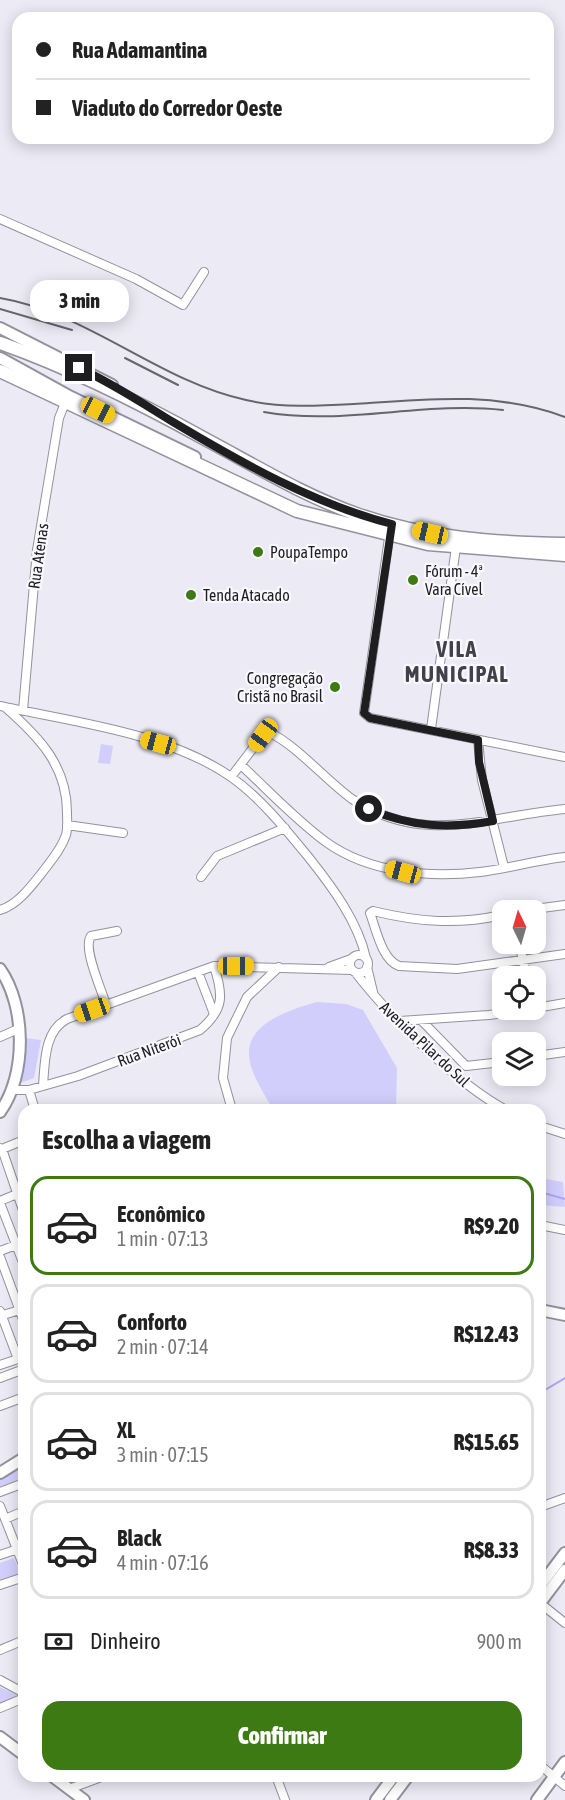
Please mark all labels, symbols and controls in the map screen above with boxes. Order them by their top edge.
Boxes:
text: Rua Adamantina [72,37,207,63]
text: Viaduto do Corredor Oeste [72,95,282,121]
callout: 3 min [29,281,128,323]
text: 3 min [59,289,100,312]
route end [65,354,92,381]
car [78,394,118,426]
car [410,520,450,546]
street label: Rua Atenas [25,522,52,590]
place label: PoupaTempo [270,543,348,562]
marker: PoupaTempo [251,545,265,559]
place label: Fórum - 4ª Vara Cível [425,562,483,598]
marker: Fórum - 4ª Vara Cível [406,573,420,587]
place label: Tenda Atacado [203,586,290,604]
marker: Tenda Atacado [184,588,198,602]
district label: VILA MUNICIPAL [405,636,509,687]
place label: Congregação Cristã no Brasil [237,669,324,705]
marker: Congregação Cristã no Brasil [328,680,342,694]
car [245,715,281,755]
car [138,730,178,756]
route start [355,795,382,822]
car [383,859,423,885]
north arrow [492,900,546,954]
map controls [492,900,546,1086]
car [218,957,254,975]
button: locate [492,966,546,1020]
car [72,996,112,1024]
street label: Avenida Pilar do Sul [376,998,474,1091]
street label: Rua Niterói [115,1030,183,1070]
button: layers [492,1032,546,1086]
text: Escolha a viagem [42,1124,211,1155]
icon: car [45,1199,99,1253]
text: Econômico [117,1201,205,1227]
text: R$9.20 [464,1213,519,1239]
text: 1 min · 07:13 [117,1227,209,1250]
icon: car [45,1307,99,1361]
text: Conforto [117,1309,187,1335]
text: R$12.43 [453,1321,519,1347]
text: 2 min · 07:14 [117,1335,209,1358]
icon: car [45,1415,99,1469]
text: XL [117,1417,135,1443]
text: R$15.65 [453,1429,519,1455]
text: 3 min · 07:15 [117,1443,209,1466]
icon: car [45,1523,99,1577]
text: Black [117,1525,161,1551]
text: R$8.33 [464,1537,519,1563]
text: 4 min · 07:16 [117,1551,209,1574]
icon: cash [42,1625,75,1658]
text: Dinheiro [90,1628,161,1654]
text: 900 m [477,1630,522,1653]
button: Confirmar [42,1701,522,1770]

